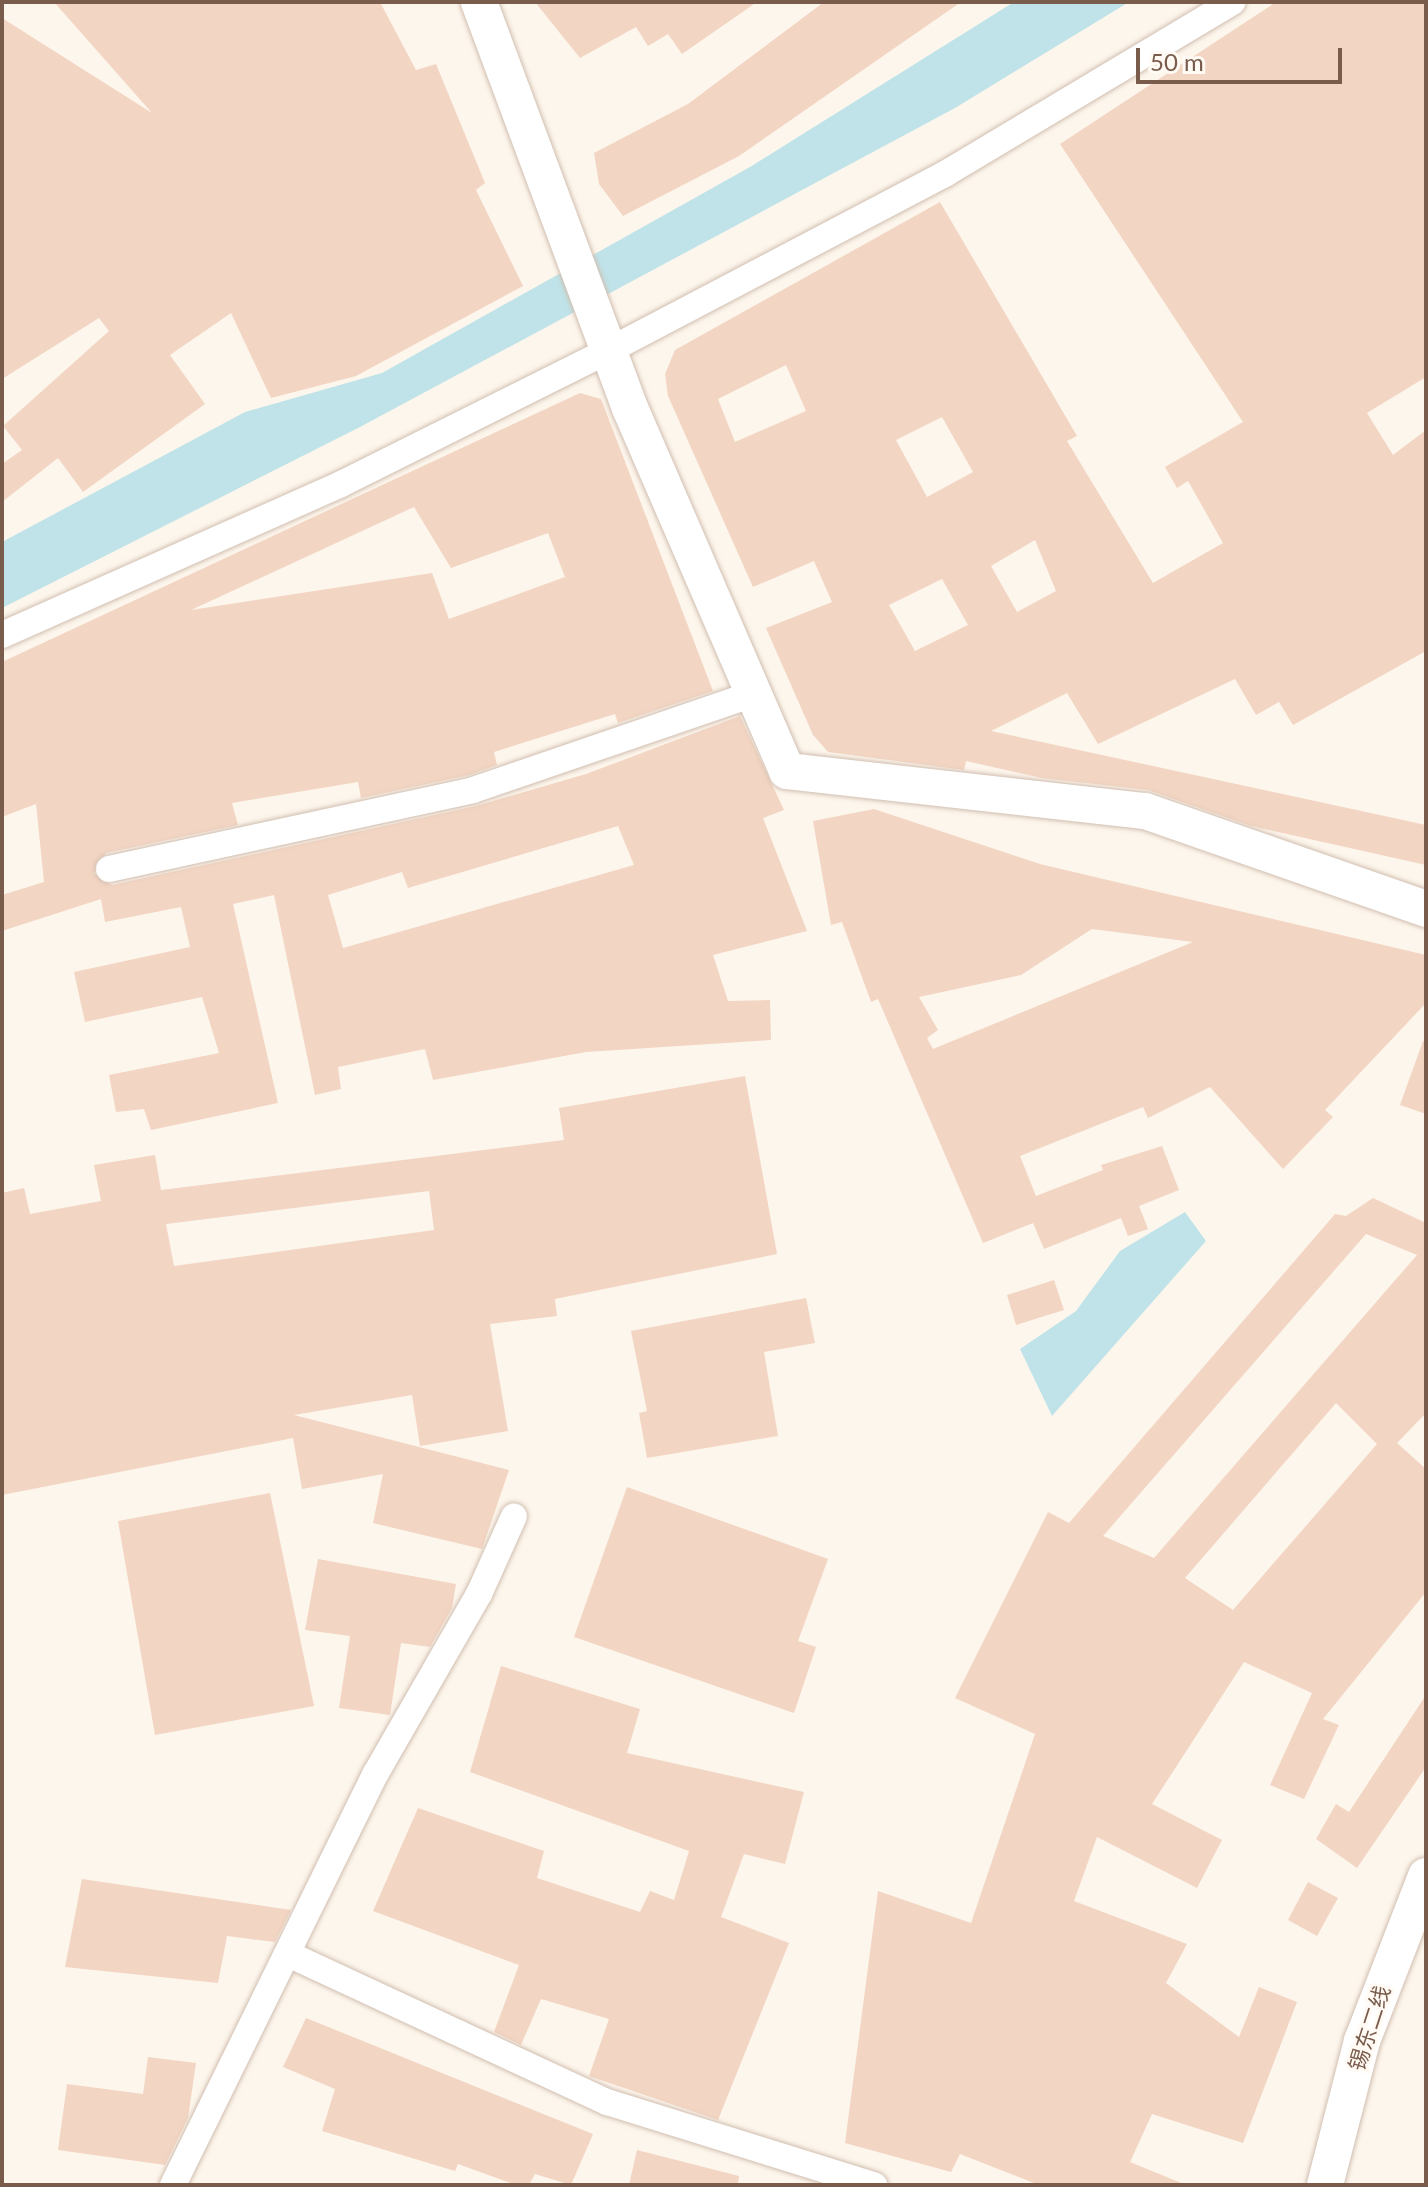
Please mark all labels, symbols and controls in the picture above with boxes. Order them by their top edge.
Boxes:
scale bar [1140,32,1346,82]
text: 50 m [1150,47,1204,76]
street label: 锡东二线 [1343,1982,1395,2074]

